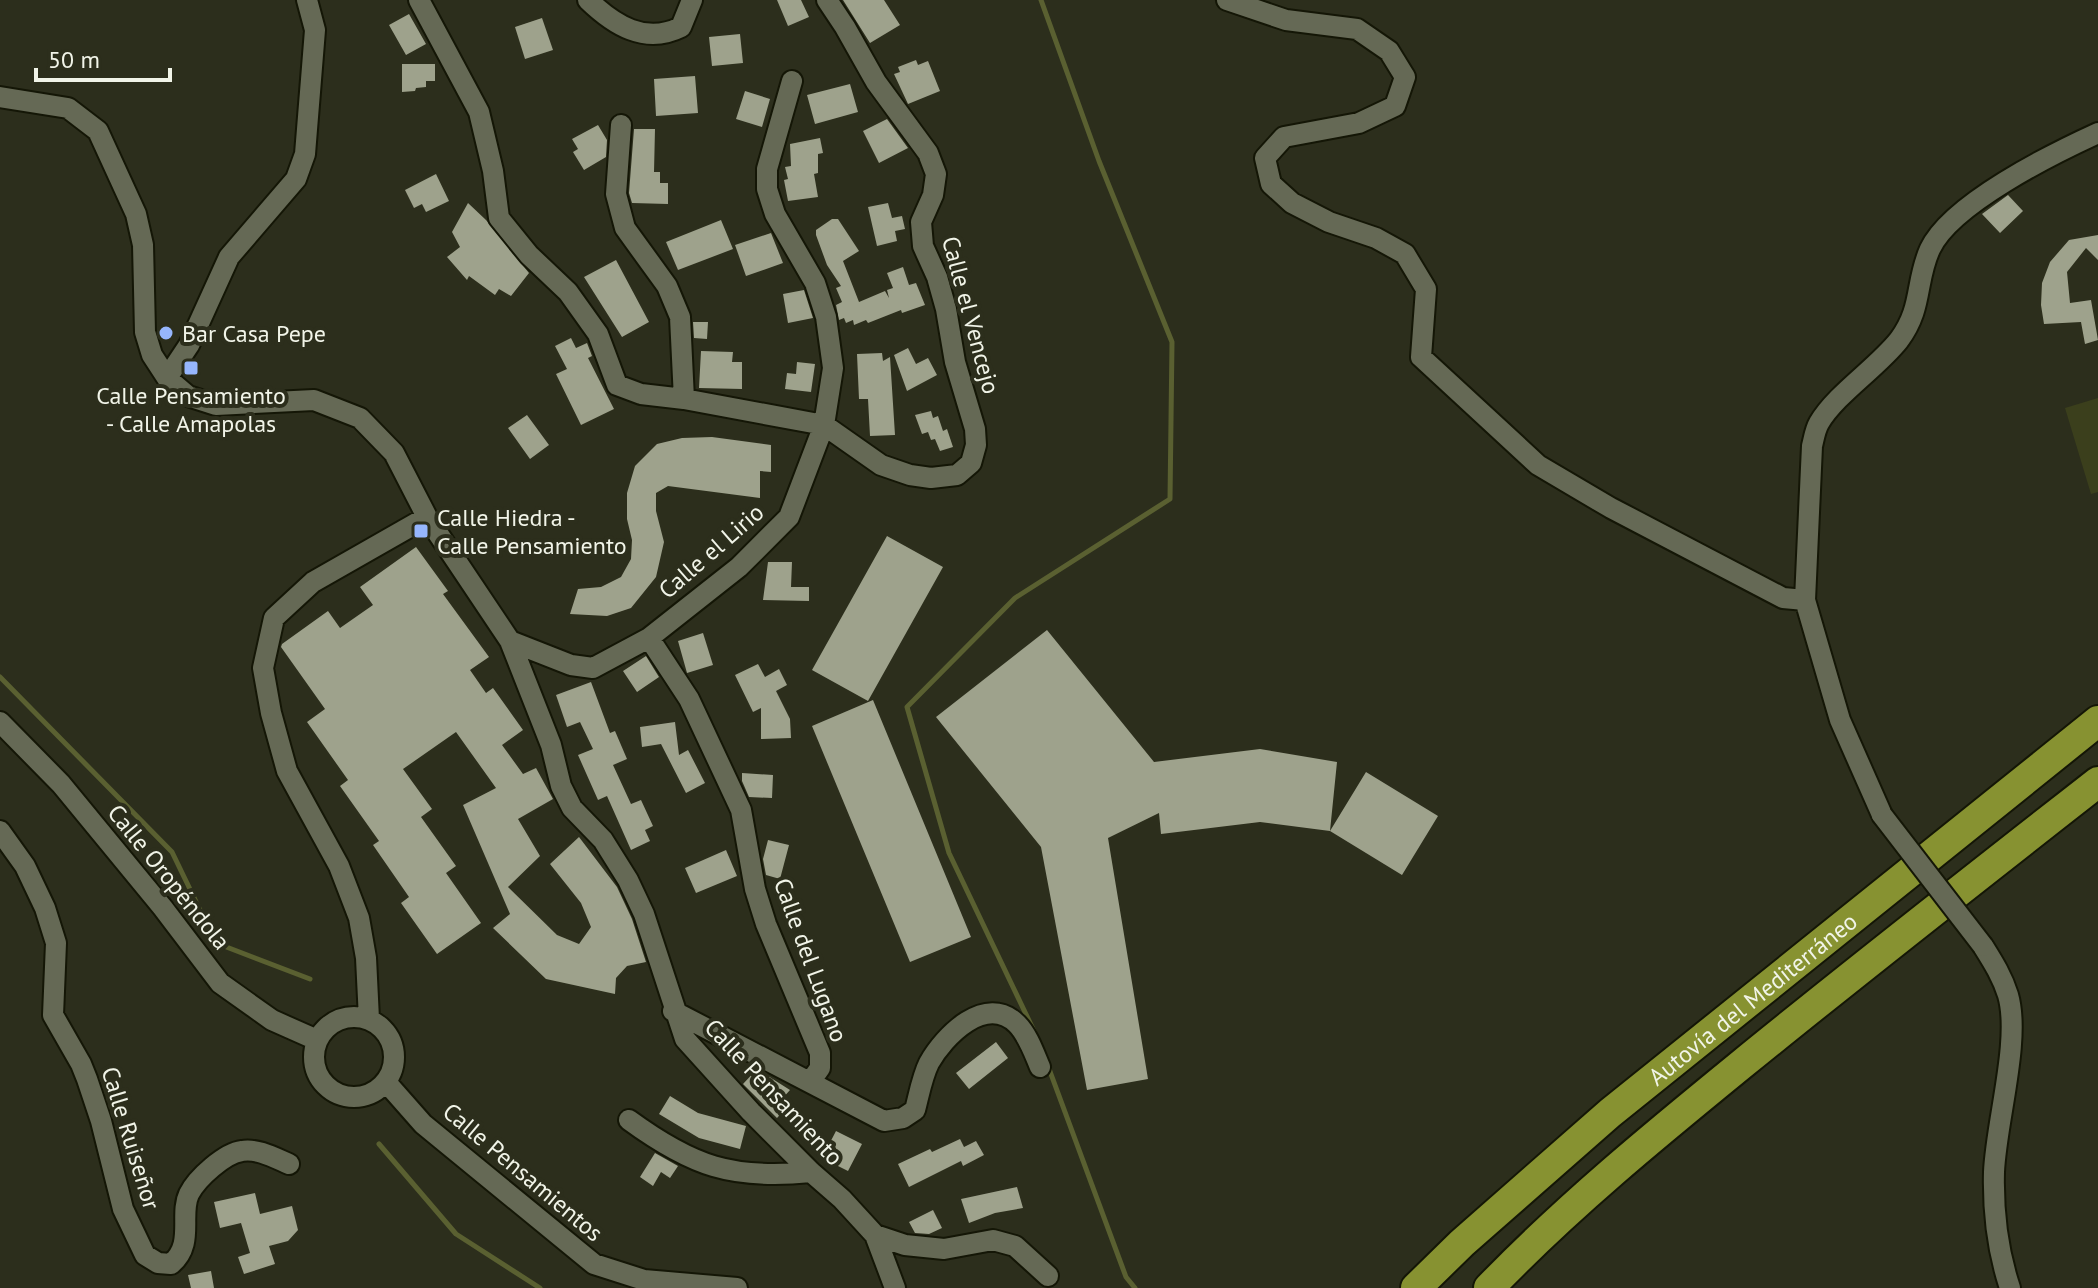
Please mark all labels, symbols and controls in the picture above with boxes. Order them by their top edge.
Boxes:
scale bar [36,32,170,82]
text: 50 m [48,44,100,75]
street label: Calle el Vencejo [935,233,1007,397]
place label: Bar Casa Pepe [182,318,326,349]
marker: Bar Casa Pepe [157,324,175,342]
marker: Calle Pensamiento - Calle Amapolas [182,359,200,377]
place label: Calle Pensamiento - Calle Amapolas [96,380,286,439]
street label: Calle el Lirio [652,497,770,605]
place label: Calle Hiedra - Calle Pensamiento [437,502,627,561]
marker: Calle Hiedra - Calle Pensamiento [412,522,430,540]
street label: Calle Oropéndola [101,798,237,956]
street label: Calle del Lugano [767,874,855,1046]
street label: Autovía del Mediterráneo [1642,905,1863,1092]
street label: Calle Pensamiento [698,1012,850,1172]
street label: Calle Ruiseñor [95,1063,167,1213]
street label: Calle Pensamientos [437,1096,609,1248]

